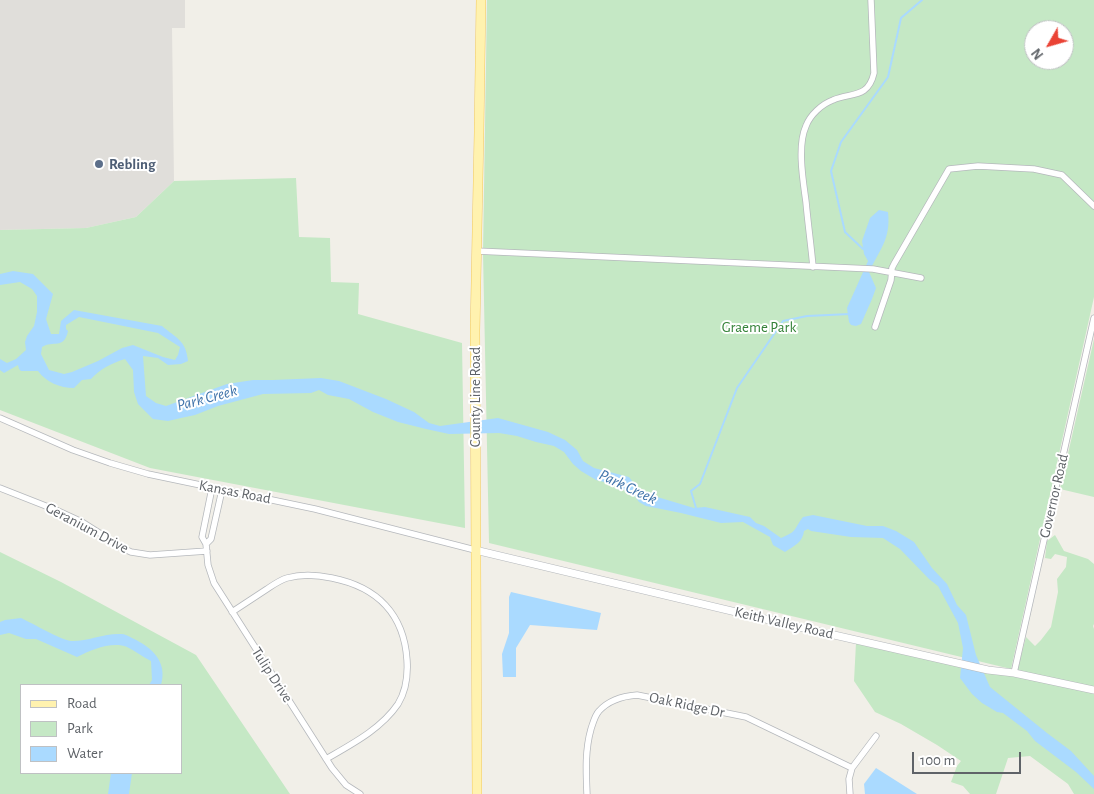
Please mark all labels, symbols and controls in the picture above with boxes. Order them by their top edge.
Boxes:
north arrow [1024,20,1074,70]
text: N [1029,45,1046,62]
place label: Rebling [109,155,156,173]
marker: Rebling [93,158,105,170]
park label: Graeme Park [722,318,796,336]
street label: County Line Road [466,347,484,447]
water label: Park Creek [175,381,239,415]
street label: Governor Road [1036,452,1072,540]
water label: Park Creek [596,465,660,509]
street label: Kansas Road [197,476,273,508]
street label: Geranium Drive [42,499,132,557]
street label: Keith Valley Road [733,603,835,643]
street label: Tulip Drive [247,644,297,706]
legend [20,684,182,774]
street label: Oak Ridge Dr [648,688,726,722]
text: Road [67,696,97,711]
text: Park [67,721,93,736]
scale bar [914,742,1023,774]
text: Water [67,746,103,761]
text: 100 m [920,753,955,768]

